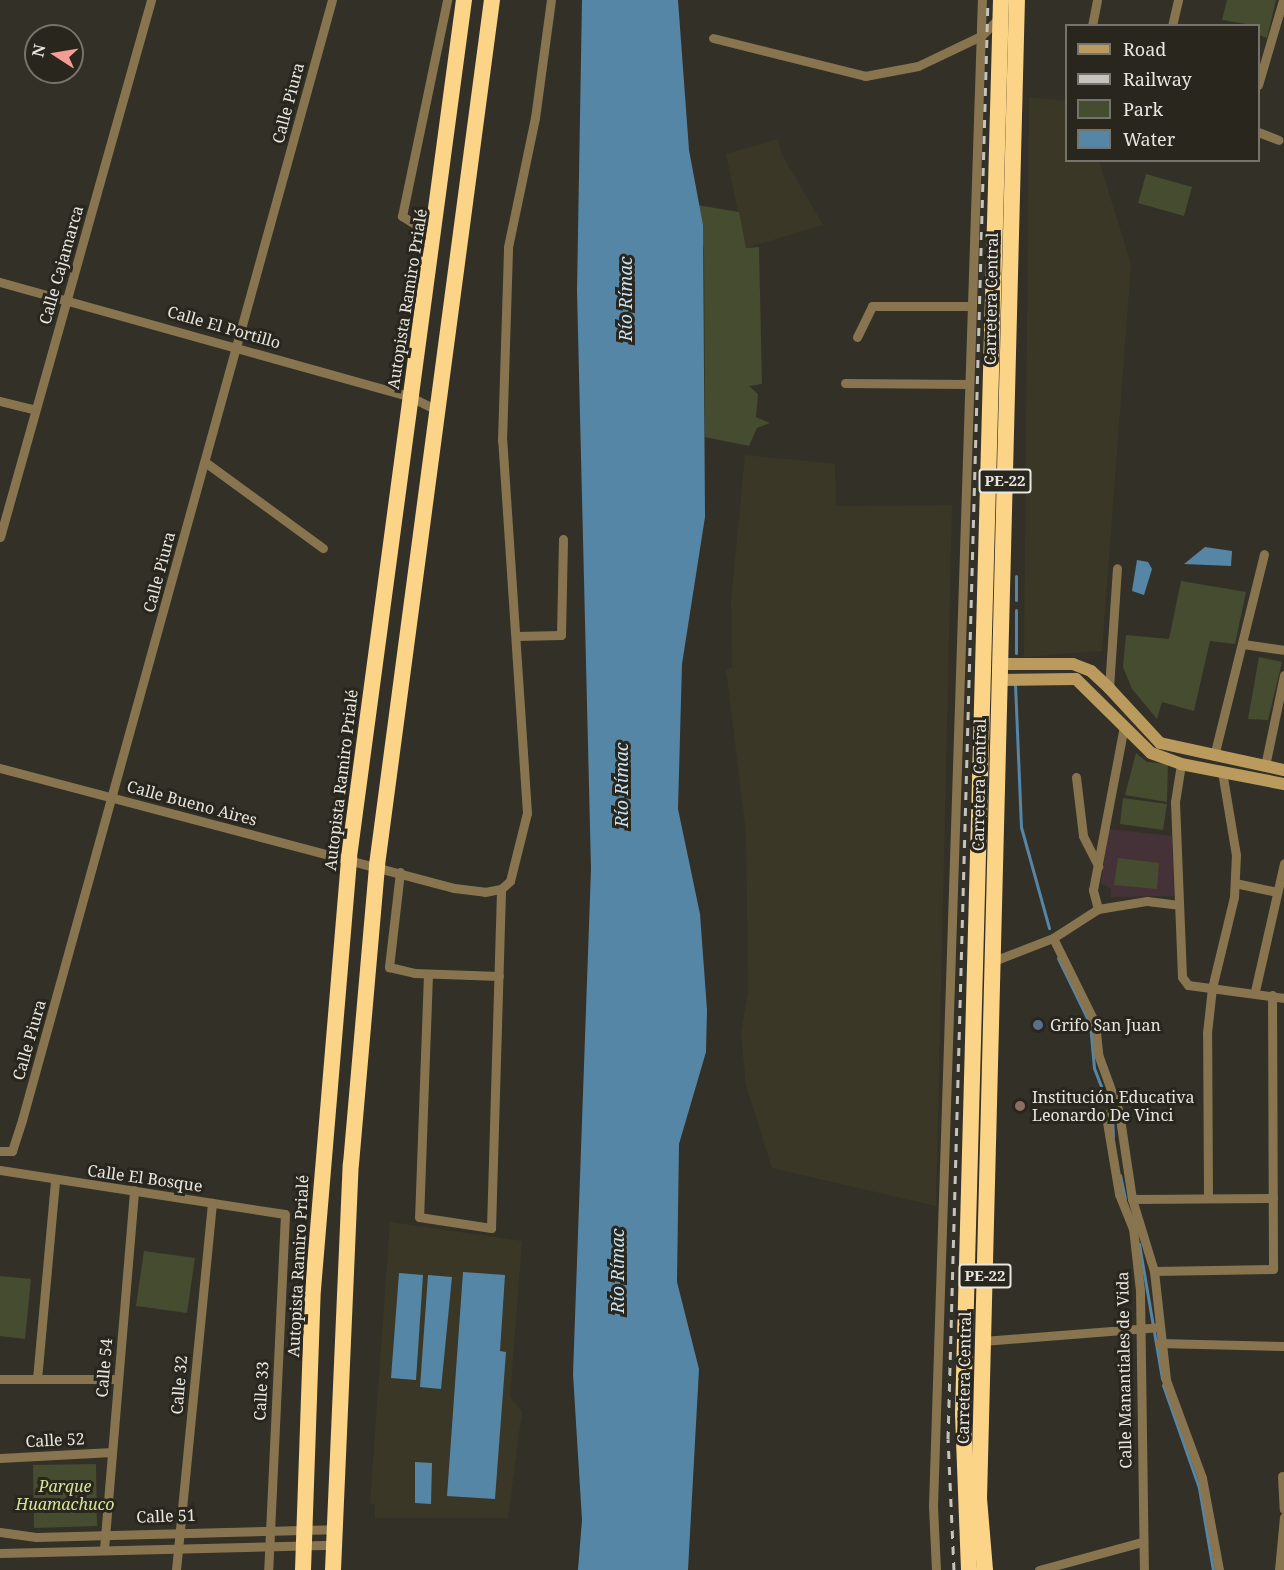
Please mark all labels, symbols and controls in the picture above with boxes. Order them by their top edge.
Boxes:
north arrow [24,24,84,84]
legend [1065,24,1260,162]
text: Road [1123,37,1166,61]
text: N [26,42,50,59]
street label: Calle Piura [268,61,308,145]
text: Railway [1123,67,1192,91]
text: Park [1123,97,1163,121]
text: Water [1123,127,1175,151]
street label: Calle Cajamarca [35,203,87,327]
street label: Autopista Ramiro Prialé [383,207,431,391]
street label: Carretera Central [980,233,1002,365]
water label: Río Rímac [614,256,636,342]
street label: Calle El Portillo [165,302,283,352]
road number: PE-22 [978,469,1032,493]
street label: Calle Piura [139,530,179,614]
street label: Autopista Ramiro Prialé [320,688,362,872]
street label: Carretera Central [968,719,990,851]
water label: Río Rímac [610,742,632,828]
street label: Calle Bueno Aires [125,776,259,830]
street label: Calle Piura [8,998,50,1082]
place label: Grifo San Juan [1050,1015,1161,1035]
marker: Grifo San Juan [1031,1018,1045,1032]
place label: Institución Educativa Leonardo De Vinci [1032,1087,1195,1125]
marker: Institución Educativa Leonardo De Vinci [1013,1099,1027,1113]
street label: Calle El Bosque [86,1160,204,1196]
street label: Autopista Ramiro Prialé [284,1174,312,1358]
water label: Río Rímac [606,1228,628,1314]
road number: PE-22 [958,1264,1012,1288]
street label: Calle Manantiales de Vida [1113,1271,1135,1469]
street label: Carretera Central [953,1312,975,1444]
street label: Calle 54 [92,1338,116,1398]
street label: Calle 32 [167,1355,191,1415]
street label: Calle 33 [250,1361,272,1421]
street label: Calle 52 [25,1429,85,1451]
park label: Parque Huamachuco [15,1476,115,1514]
street label: Calle 51 [136,1505,196,1527]

